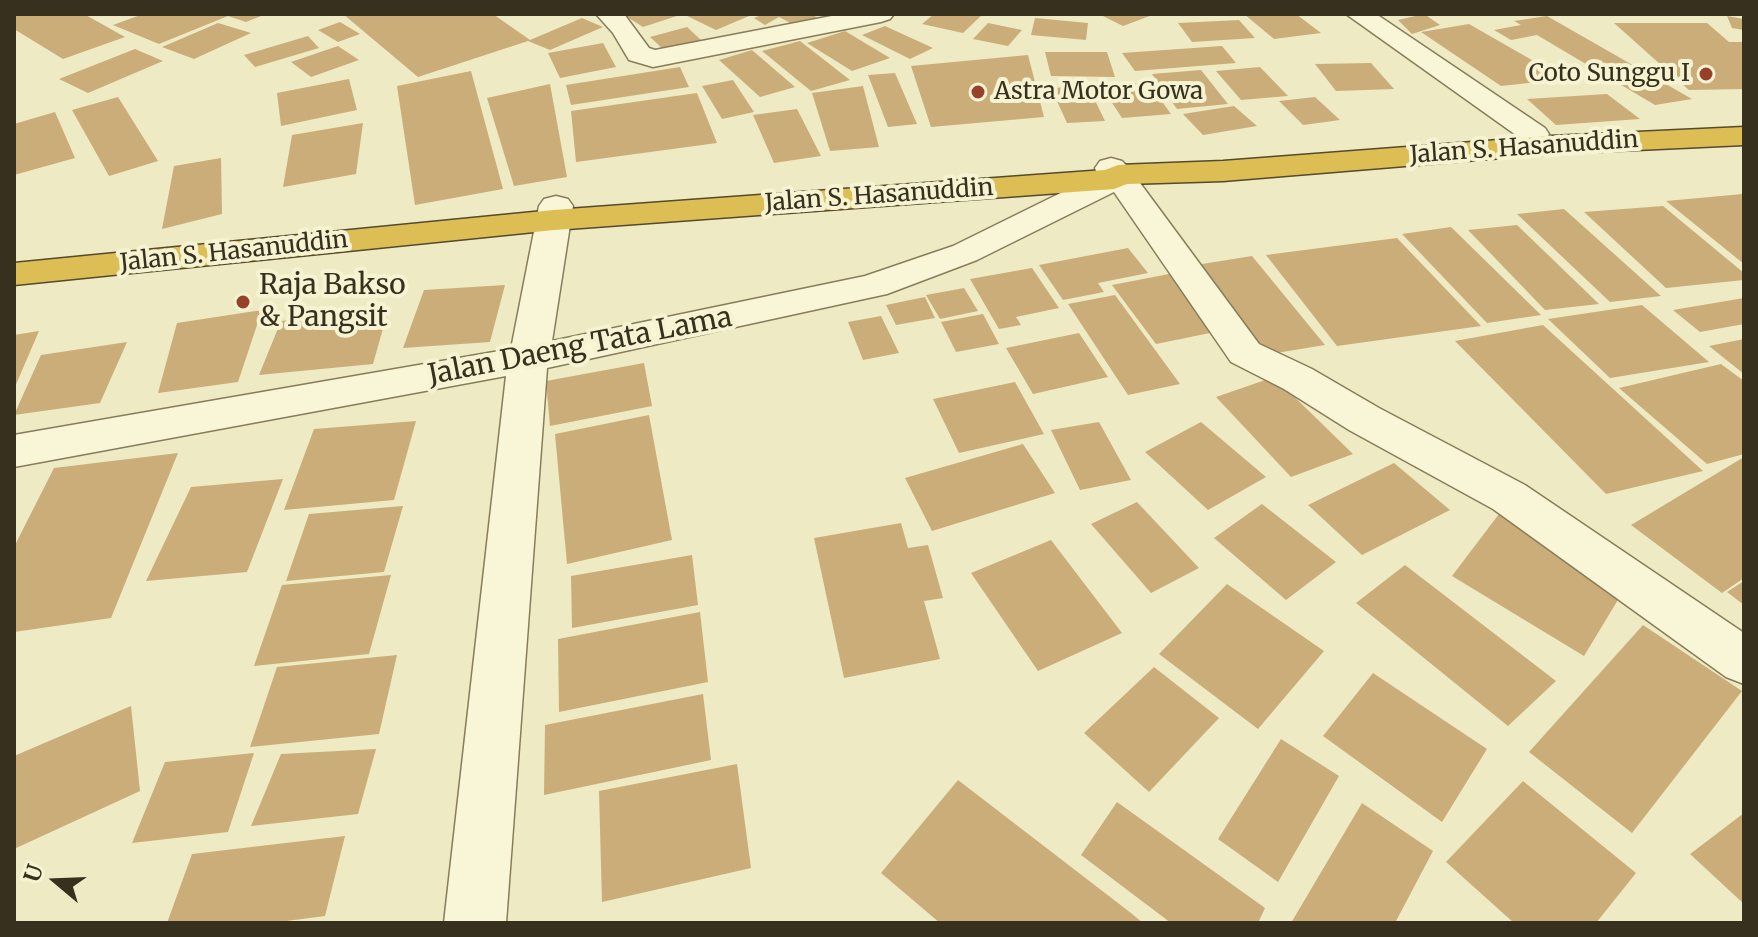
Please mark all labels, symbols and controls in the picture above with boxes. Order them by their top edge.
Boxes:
place label: Coto Sunggu I [1528,60,1690,88]
marker: Coto Sunggu I [1697,65,1715,83]
place label: Astra Motor Gowa [994,78,1203,106]
marker: Astra Motor Gowa [969,83,987,101]
street label: Jalan S. Hasanuddin [1409,126,1639,170]
street label: Jalan S. Hasanuddin [764,174,994,218]
street label: Jalan S. Hasanuddin [119,226,349,278]
place label: Raja Bakso & Pangsit [259,269,406,335]
marker: Raja Bakso & Pangsit [234,293,252,311]
street label: Jalan Daeng Tata Lama [425,301,735,393]
north arrow [16,841,96,921]
text: U [17,861,49,885]

